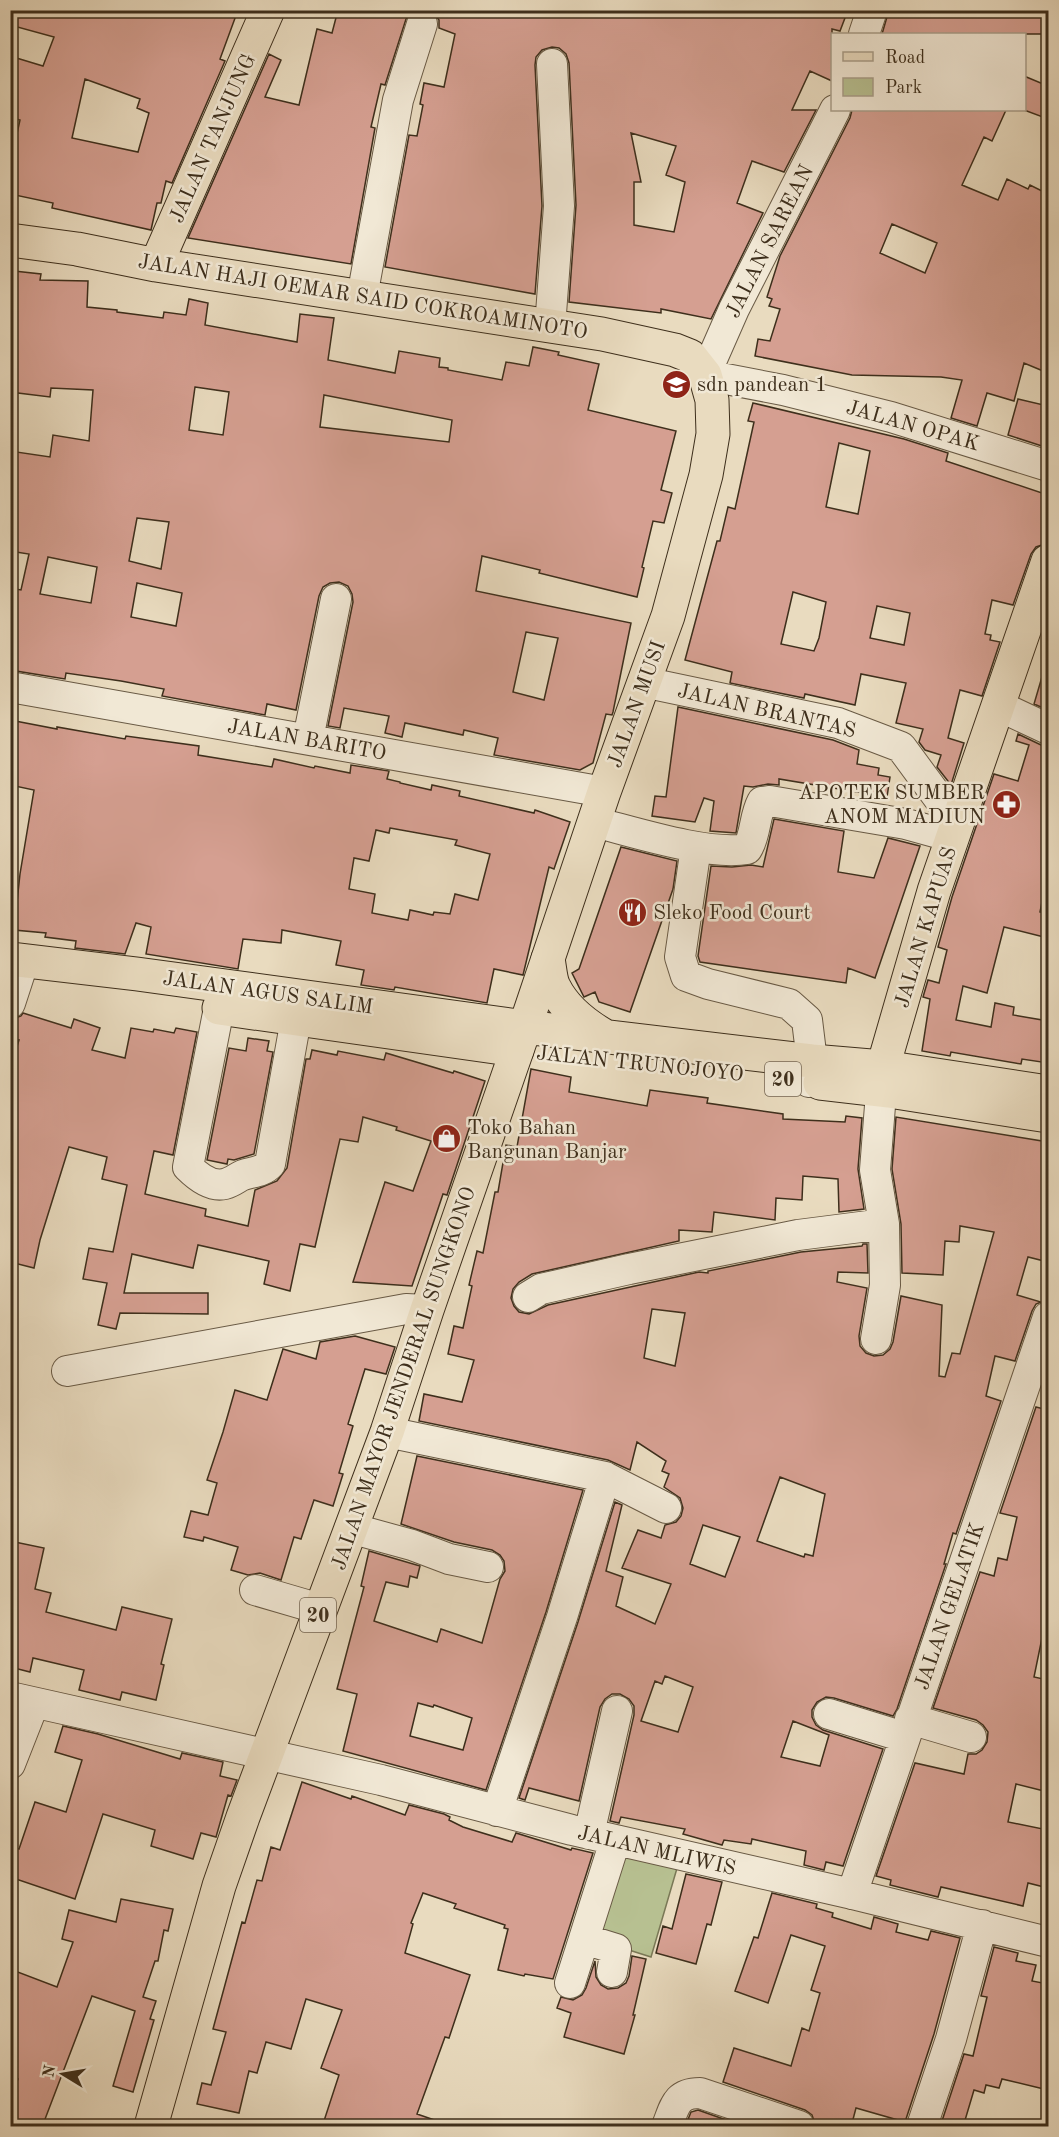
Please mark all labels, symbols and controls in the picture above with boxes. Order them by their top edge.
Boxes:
legend [831,33,1026,111]
text: Road [885,49,925,67]
street label: JALAN TANJUNG [167,51,260,226]
text: Park [885,79,922,97]
street label: JALAN SAREAN [723,162,818,322]
street label: JALAN HAJI OEMAR SAID COKROAMINOTO [137,252,589,343]
school or university icon: sdn pandean 1 [660,368,692,400]
place label: sdn pandean 1 [697,375,827,396]
street label: JALAN OPAK [844,397,982,455]
street label: JALAN MUSI [605,638,670,771]
street label: JALAN BRANTAS [675,681,858,742]
street label: JALAN BARITO [226,716,388,765]
place label: APOTEK SUMBER ANOM MADIUN [798,783,985,828]
pharmacy icon: APOTEK SUMBER ANOM MADIUN [990,788,1022,820]
street label: JALAN KAPUAS [892,844,961,1011]
restaurant icon: Sleko Food Court [616,896,648,928]
place label: Sleko Food Court [653,903,811,924]
street label: JALAN AGUS SALIM [161,968,374,1019]
street label: JALAN TRUNOJOYO [535,1043,745,1086]
road number: 20 [765,1062,801,1096]
place label: Toko Bahan Bangunan Banjar [467,1118,627,1163]
shop icon: Toko Bahan Bangunan Banjar [430,1123,462,1155]
street label: JALAN MAYOR JENDERAL SUNGKONO [329,1184,480,1573]
street label: JALAN GELATIK [912,1520,989,1693]
road number: 20 [300,1598,336,1632]
street label: JALAN MLIWIS [575,1823,738,1880]
north arrow [33,2044,93,2104]
text: N [41,2063,59,2079]

